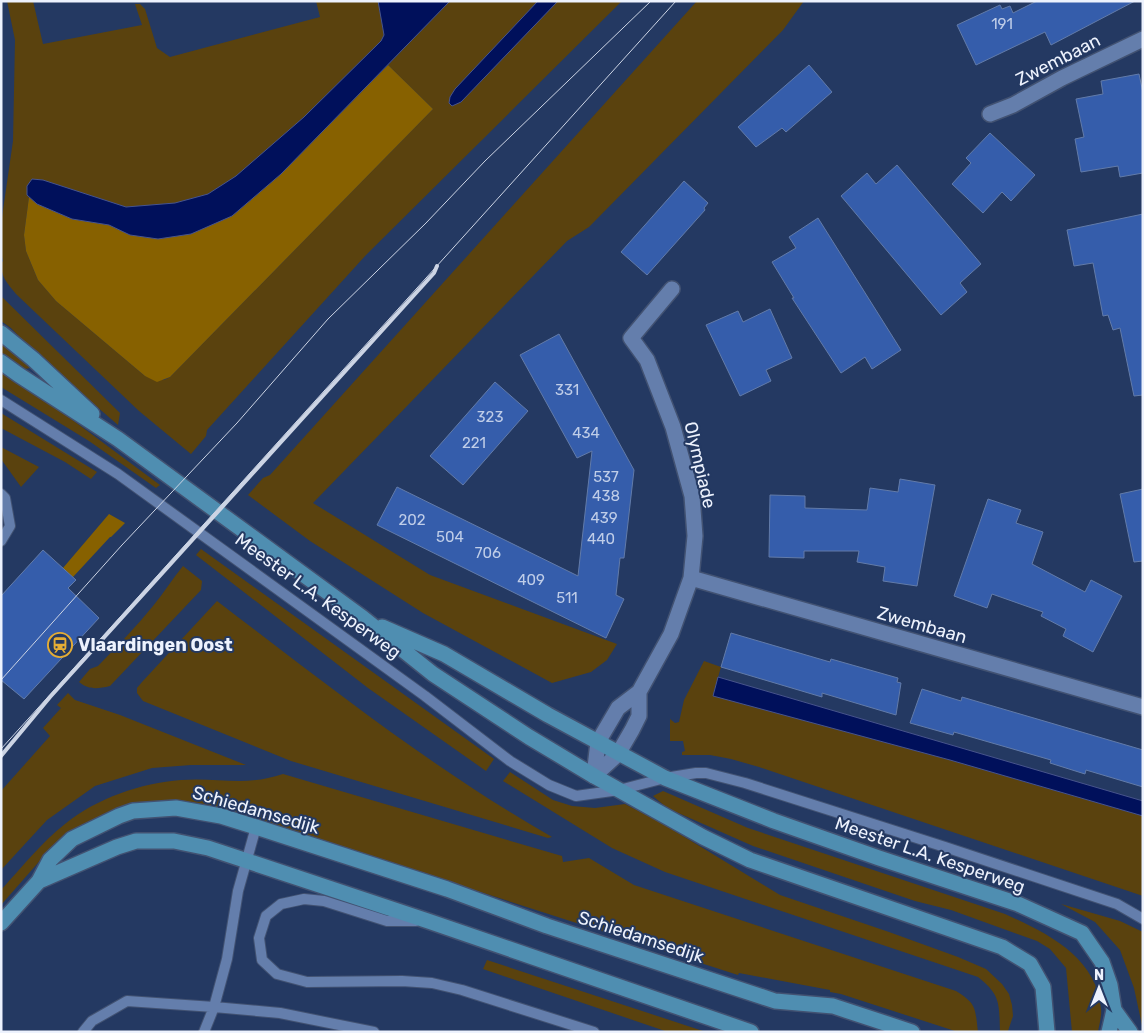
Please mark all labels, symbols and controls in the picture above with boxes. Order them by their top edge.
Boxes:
house number: 191 [991,15,1013,33]
street label: Zwembaan [1012,29,1104,91]
house number: 331 [555,381,579,399]
house number: 323 [477,408,503,426]
street label: Olympiade [679,420,721,510]
house number: 434 [572,424,600,442]
house number: 221 [462,434,486,452]
house number: 537 [593,468,619,486]
house number: 438 [592,487,620,505]
house number: 439 [590,509,618,527]
house number: 202 [398,511,426,529]
street label: Meester L.A. Kesperweg [231,528,405,664]
house number: 504 [436,528,464,546]
house number: 440 [587,530,615,548]
house number: 706 [475,544,501,562]
house number: 409 [517,571,545,589]
house number: 511 [556,589,578,607]
street label: Zwembaan [875,602,969,648]
station icon: Vlaardingen Oost [47,632,73,658]
place label: Vlaardingen Oost [78,634,233,656]
street label: Schiedamsedijk [190,781,323,839]
street label: Meester L.A. Kesperweg [832,812,1028,898]
street label: Schiedamsedijk [575,906,708,968]
north arrow [1074,963,1124,1013]
text: N [1094,967,1104,984]

